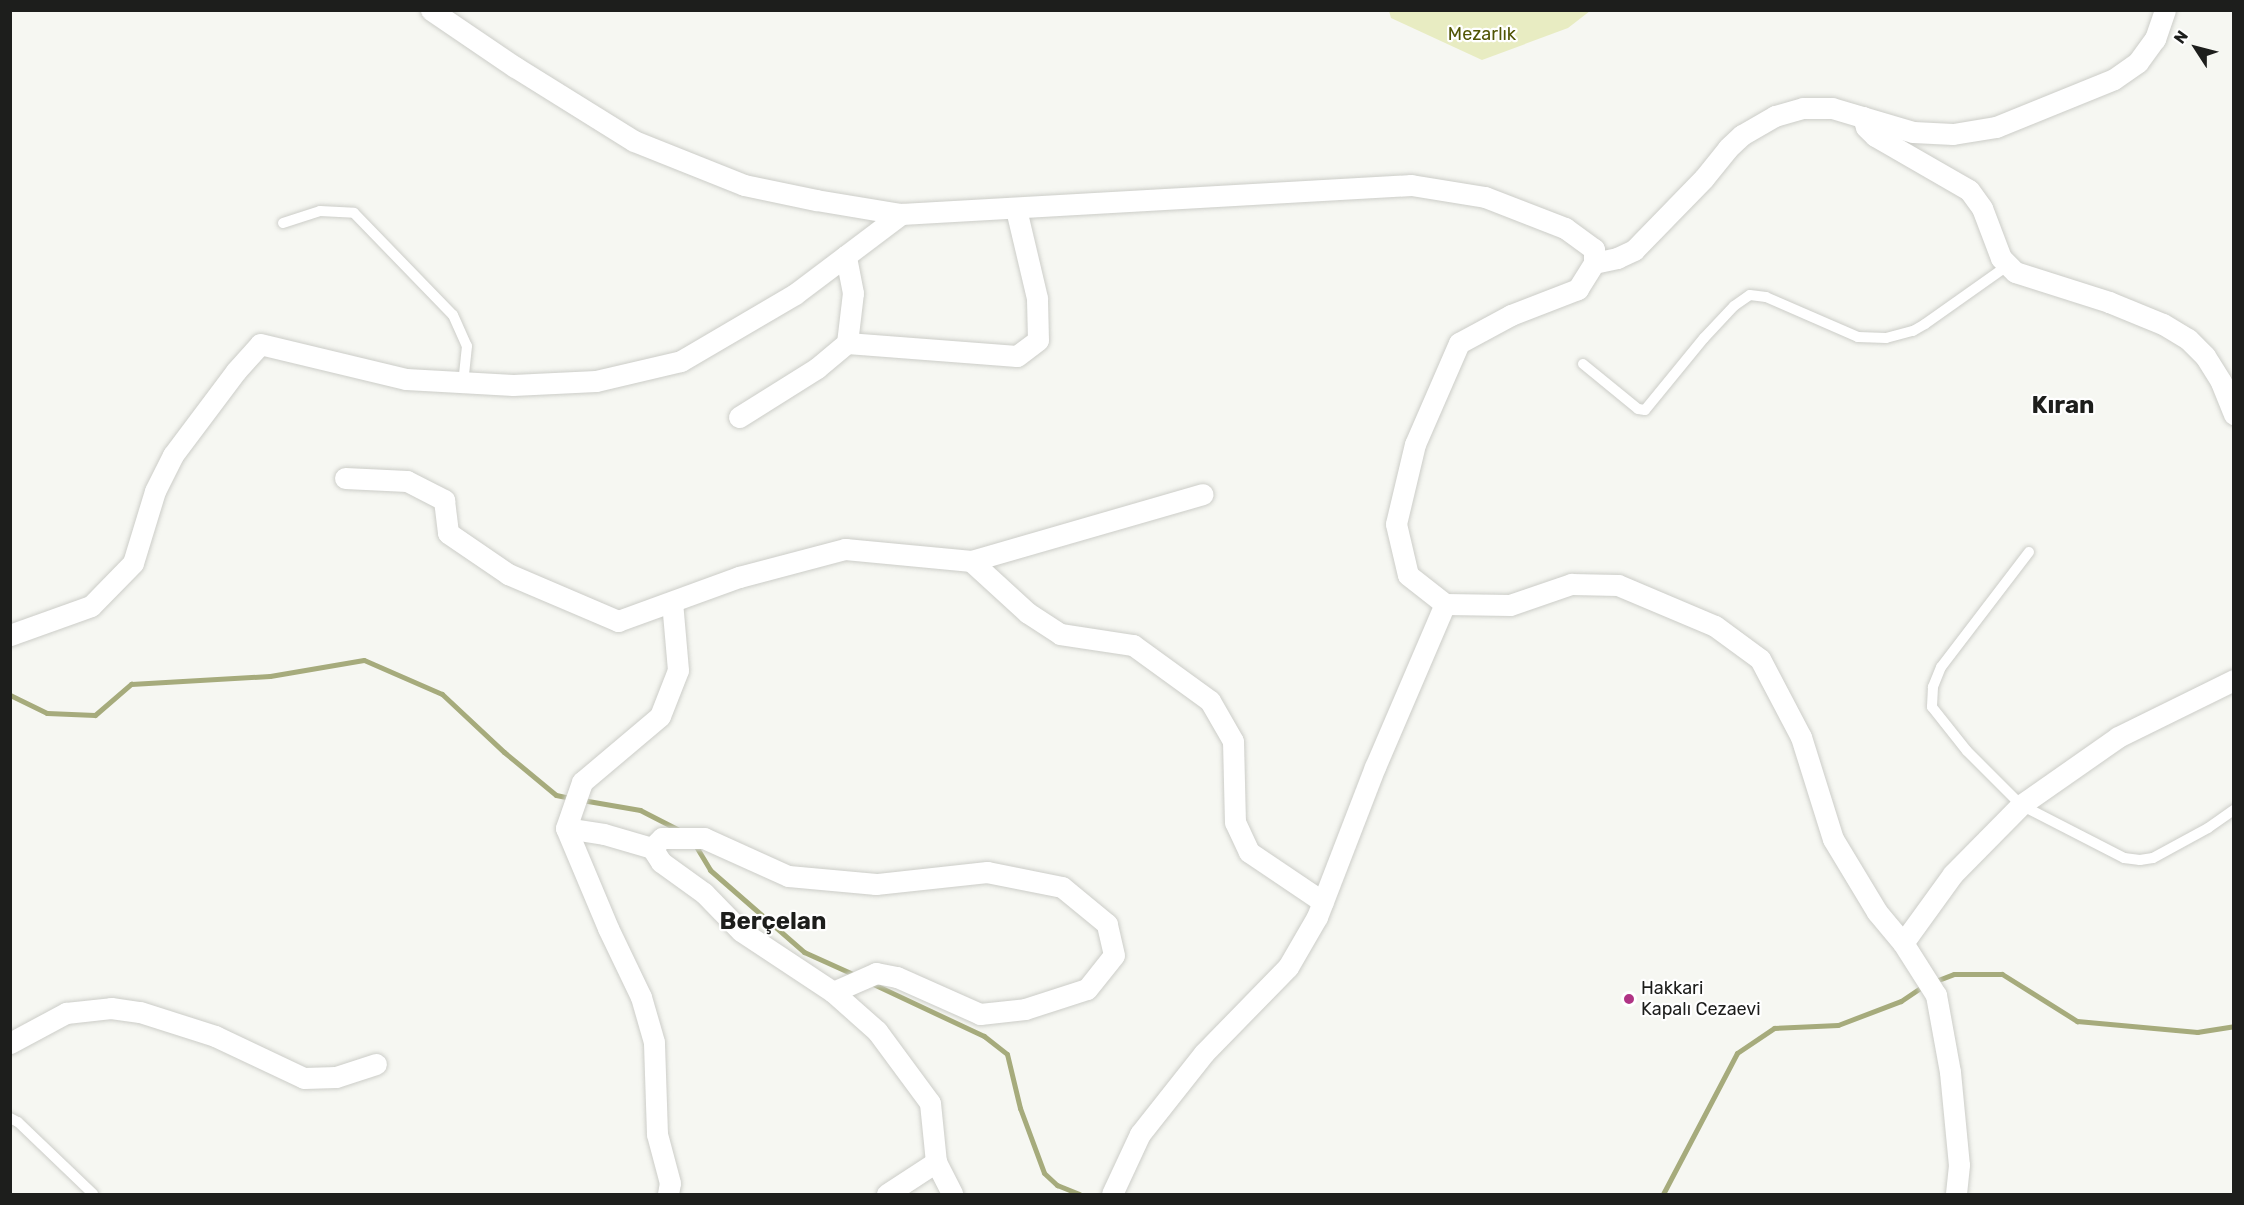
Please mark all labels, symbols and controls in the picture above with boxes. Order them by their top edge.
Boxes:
north arrow [2166,18,2226,78]
park label: Mezarlık [1448,23,1516,45]
text: N [2170,27,2192,47]
district label: Kıran [2031,392,2095,420]
district label: Berçelan [720,908,826,936]
place label: Hakkari Kapalı Cezaevi [1641,978,1761,1020]
marker: Hakkari Kapalı Cezaevi [1622,992,1636,1006]

